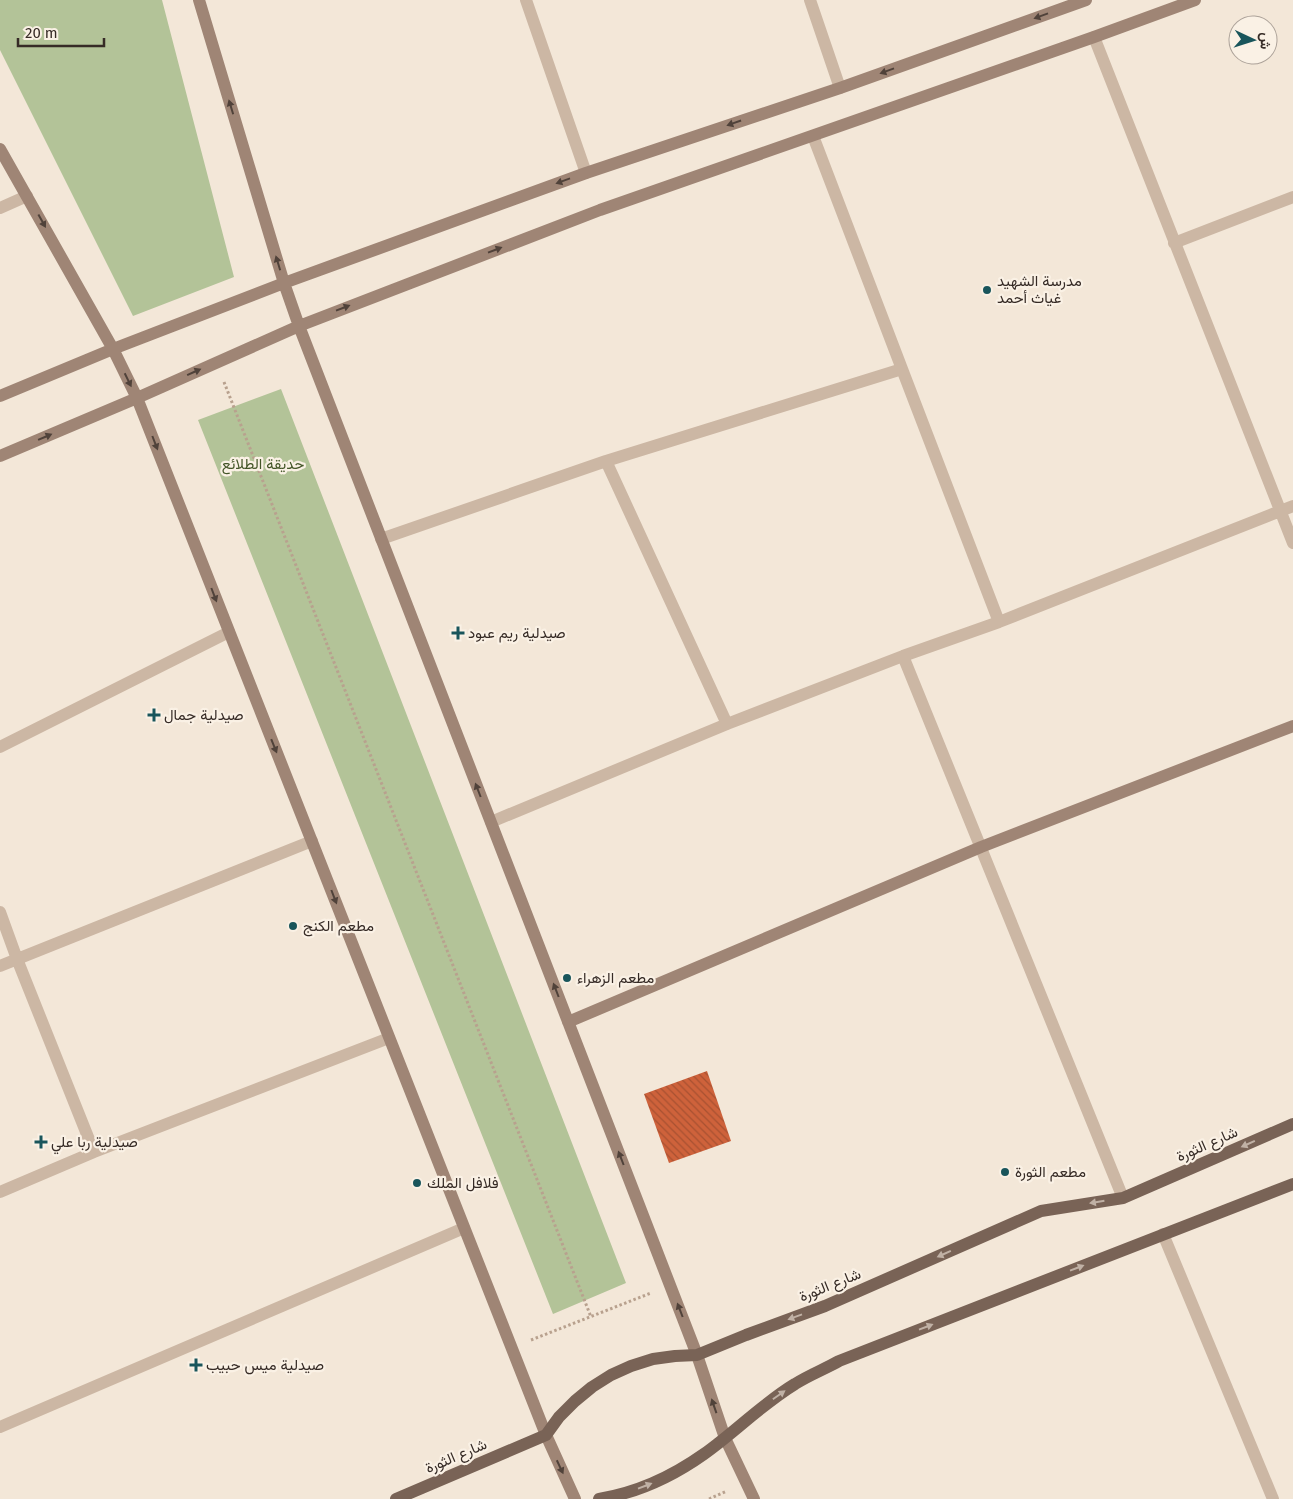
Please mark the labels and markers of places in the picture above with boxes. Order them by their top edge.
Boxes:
place label: مدرسة الشهيد غياث أحمد [997,272,1082,307]
marker: مدرسة الشهيد غياث أحمد [981,284,993,296]
place label: صيدلية ريم عبود [468,624,566,643]
marker: صيدلية ريم عبود [452,627,464,639]
place label: صيدلية جمال [164,706,244,724]
marker: صيدلية جمال [148,709,160,721]
place label: مطعم الكنج [303,917,374,937]
marker: مطعم الكنج [287,920,299,932]
place label: مطعم الزهراء [577,969,654,988]
marker: مطعم الزهراء [561,972,573,984]
place label: صيدلية ربا علي [51,1133,138,1155]
marker: صيدلية ربا علي [35,1136,47,1148]
place label: مطعم الثورة [1015,1163,1086,1182]
marker: مطعم الثورة [999,1166,1011,1178]
place label: فلافل الملك [427,1174,499,1192]
marker: فلافل الملك [411,1177,423,1189]
place label: صيدلية ميس حبيب [206,1356,324,1375]
marker: صيدلية ميس حبيب [190,1359,202,1371]

